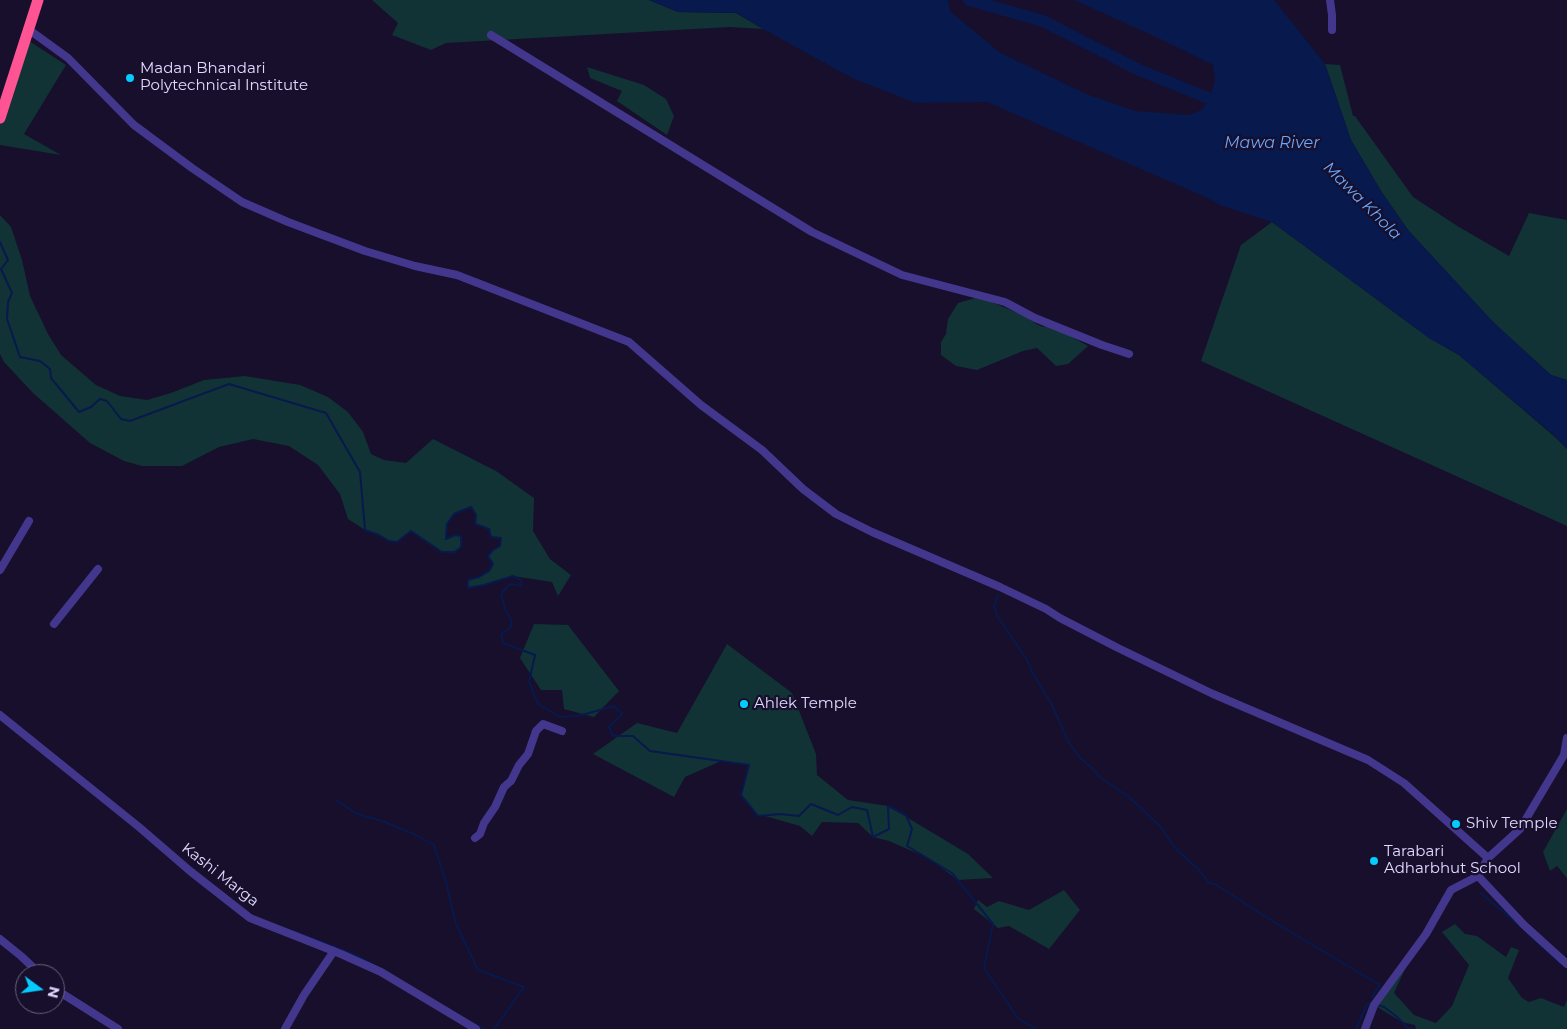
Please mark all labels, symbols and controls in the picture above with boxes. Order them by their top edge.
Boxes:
place label: Madan Bhandari Polytechnical Institute [140,60,308,95]
marker: Madan Bhandari Polytechnical Institute [124,72,136,84]
water label: Mawa River [1224,133,1320,153]
water label: Mawa Khola [1319,158,1405,244]
place label: Ahlek Temple [754,695,857,713]
marker: Ahlek Temple [738,698,750,710]
place label: Shiv Temple [1466,815,1557,833]
marker: Shiv Temple [1450,818,1462,830]
street label: Kashi Marga [178,839,262,911]
place label: Tarabari Adharbhut School [1384,843,1521,878]
marker: Tarabari Adharbhut School [1368,855,1380,867]
north arrow [15,964,65,1014]
text: N [43,985,64,1000]

